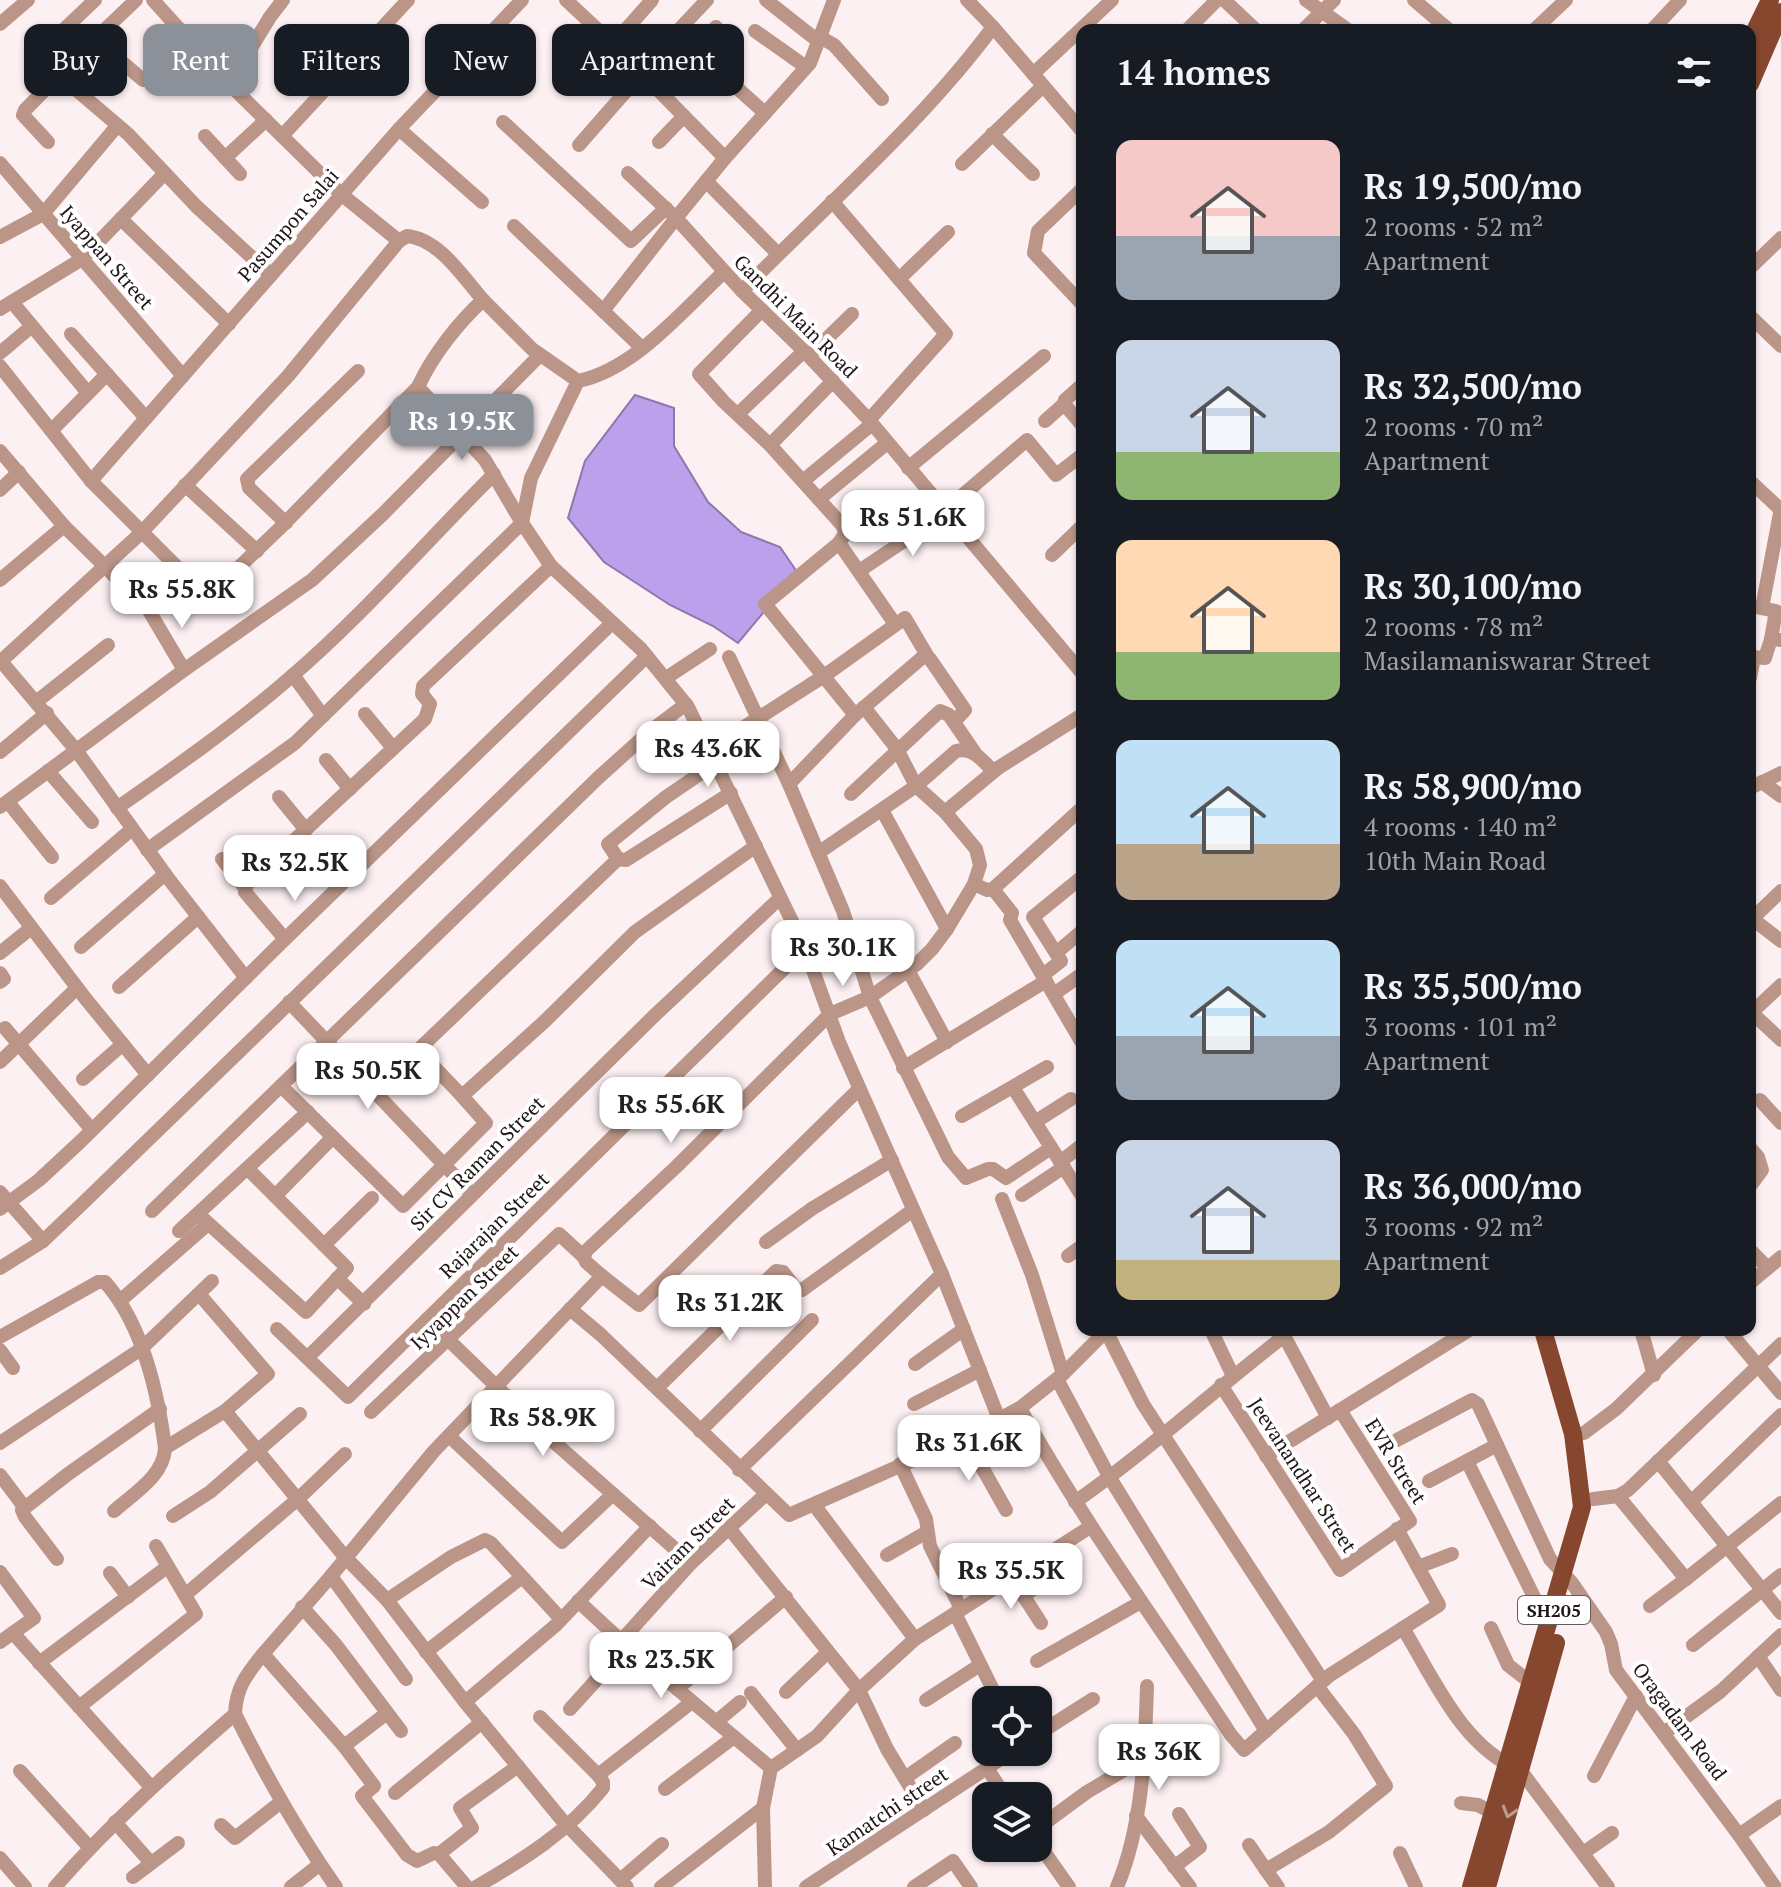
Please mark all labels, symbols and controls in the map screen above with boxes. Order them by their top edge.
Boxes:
chip: Buy [24,24,127,96]
chip: Rent [143,24,258,96]
chip: Filters [274,24,409,96]
chip: New [425,24,536,96]
chip: Apartment [552,24,744,96]
text: 14 homes [1116,50,1271,95]
icon: filters [1672,50,1716,94]
street label: Pasumpon Salai [231,163,345,287]
text: Rs 19,500/mo [1364,164,1582,209]
icon: home [1180,172,1276,268]
street label: Iyappan Street [54,199,160,315]
text: 2 rooms · 52 m² [1364,209,1543,243]
text: Apartment [1364,243,1490,277]
street label: Gandhi Main Road [728,248,864,384]
text: Rs 32,500/mo [1364,364,1582,409]
icon: home [1180,372,1276,468]
pin: Rs 19.5K [379,394,545,462]
text: Rs 19.5K [408,403,516,437]
text: 2 rooms · 70 m² [1364,409,1543,443]
text: Apartment [1364,443,1490,477]
pin: Rs 51.6K [830,490,996,558]
text: Rs 51.6K [859,499,967,533]
pin: Rs 55.8K [99,562,265,630]
text: Rs 30,100/mo [1364,564,1582,609]
text: Rs 55.8K [128,571,236,605]
icon: home [1180,572,1276,668]
text: 2 rooms · 78 m² [1364,609,1543,643]
text: Masilamaniswarar Street [1364,643,1651,677]
pin: Rs 43.6K [625,721,791,789]
text: Rs 43.6K [654,730,762,764]
text: Rs 58,900/mo [1364,764,1582,809]
icon: home [1180,772,1276,868]
text: 4 rooms · 140 m² [1364,809,1557,843]
pin: Rs 32.5K [212,835,378,903]
text: 10th Main Road [1364,843,1546,877]
text: Rs 32.5K [241,844,349,878]
pin: Rs 30.1K [760,920,926,988]
text: Rs 30.1K [789,929,897,963]
text: Rs 35,500/mo [1364,964,1582,1009]
icon: home [1180,972,1276,1068]
text: 3 rooms · 101 m² [1364,1009,1557,1043]
pin: Rs 50.5K [285,1043,451,1111]
text: Apartment [1364,1043,1490,1077]
text: Rs 50.5K [314,1052,422,1086]
pin: Rs 55.6K [588,1077,754,1145]
text: Rs 55.6K [617,1086,725,1120]
street label: Sir CV Raman Street [404,1089,551,1236]
text: Rs 36,000/mo [1364,1164,1582,1209]
street label: Rajarajan Street [433,1165,555,1284]
icon: home [1180,1172,1276,1268]
text: 3 rooms · 92 m² [1364,1209,1543,1243]
street label: Iyyappan Street [404,1238,524,1356]
text: Apartment [1364,1243,1490,1277]
pin: Rs 31.2K [647,1275,813,1343]
text: Rs 31.2K [676,1284,784,1318]
pin: Rs 58.9K [460,1390,626,1458]
street label: Jeevanandhar Street [1243,1392,1364,1558]
text: Rs 58.9K [489,1399,597,1433]
street label: EVR Street [1359,1413,1433,1509]
pin: Rs 31.6K [886,1415,1052,1483]
text: Rs 31.6K [915,1424,1023,1458]
street label: Vairam Street [636,1490,741,1595]
pin: Rs 35.5K [928,1543,1094,1611]
text: Rs 35.5K [957,1552,1065,1586]
road number: SH205 [1518,1596,1590,1624]
pin: Rs 23.5K [578,1632,744,1700]
text: Rs 23.5K [607,1641,715,1675]
street label: Oragadam Road [1627,1657,1733,1785]
map controls [972,1686,1052,1862]
button: locate [972,1686,1052,1766]
pin: Rs 36K [1094,1724,1224,1792]
text: Rs 36K [1117,1733,1201,1767]
street label: Kamatchi street [821,1760,953,1862]
button: layers [972,1782,1052,1862]
one-way arrow [1502,1804,1518,1818]

